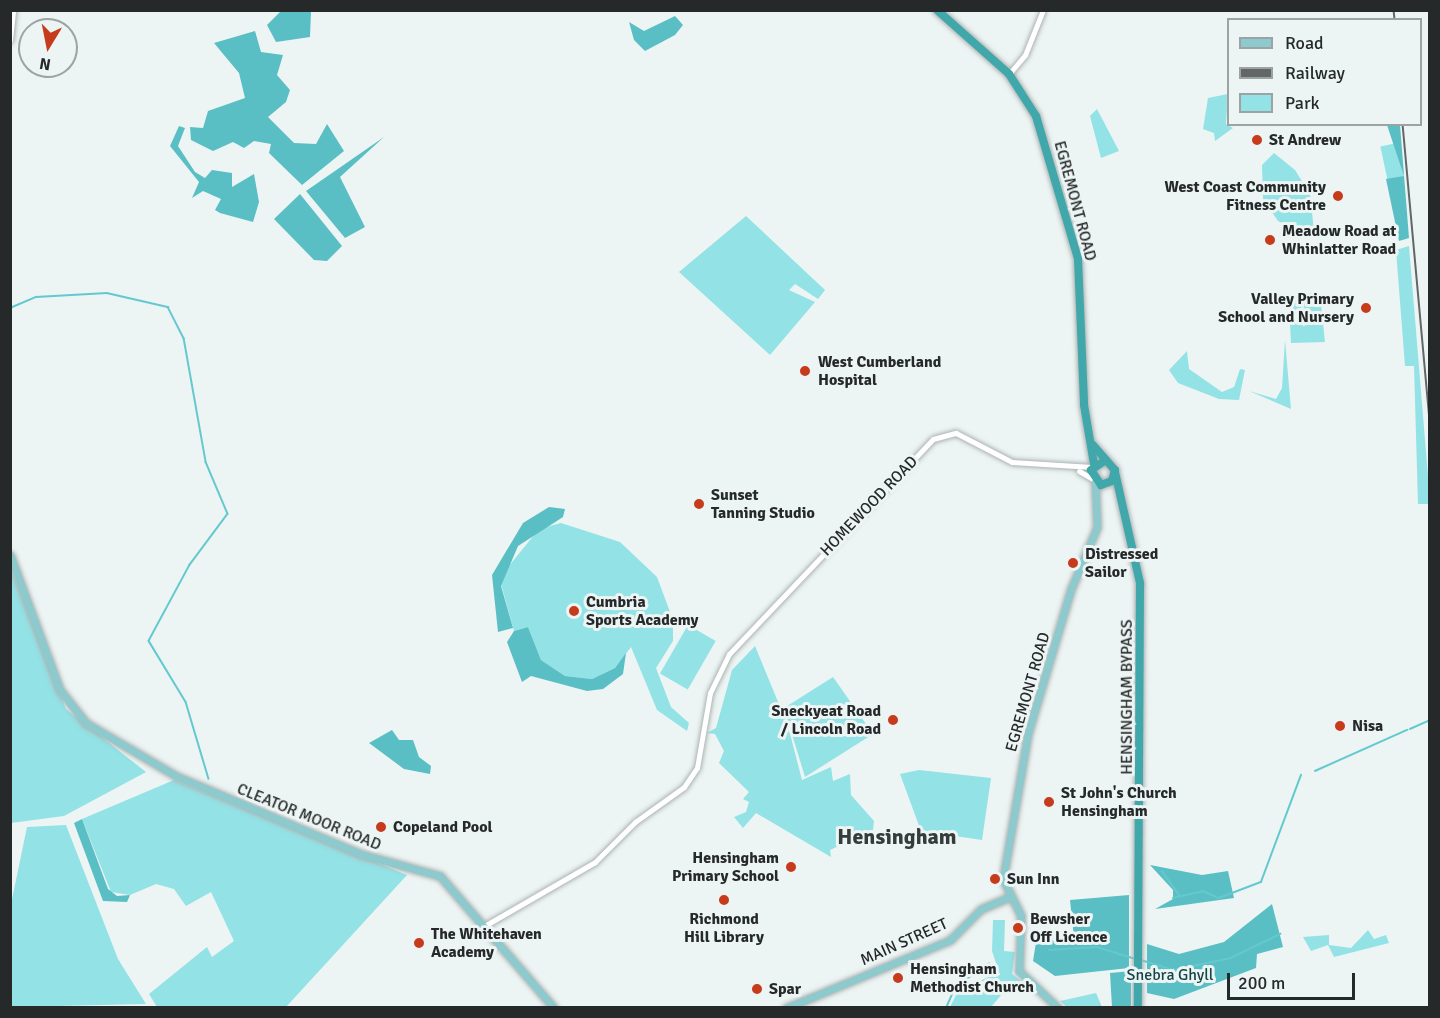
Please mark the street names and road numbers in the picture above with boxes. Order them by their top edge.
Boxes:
street label: EGREMONT ROAD [1050,139,1100,263]
street label: HOMEWOOD ROAD [816,452,922,560]
street label: HENSINGHAM BYPASS [1117,619,1137,775]
street label: EGREMONT ROAD [1002,630,1054,754]
street label: CLEATOR MOOR ROAD [234,779,384,855]
street label: MAIN STREET [857,914,951,970]

